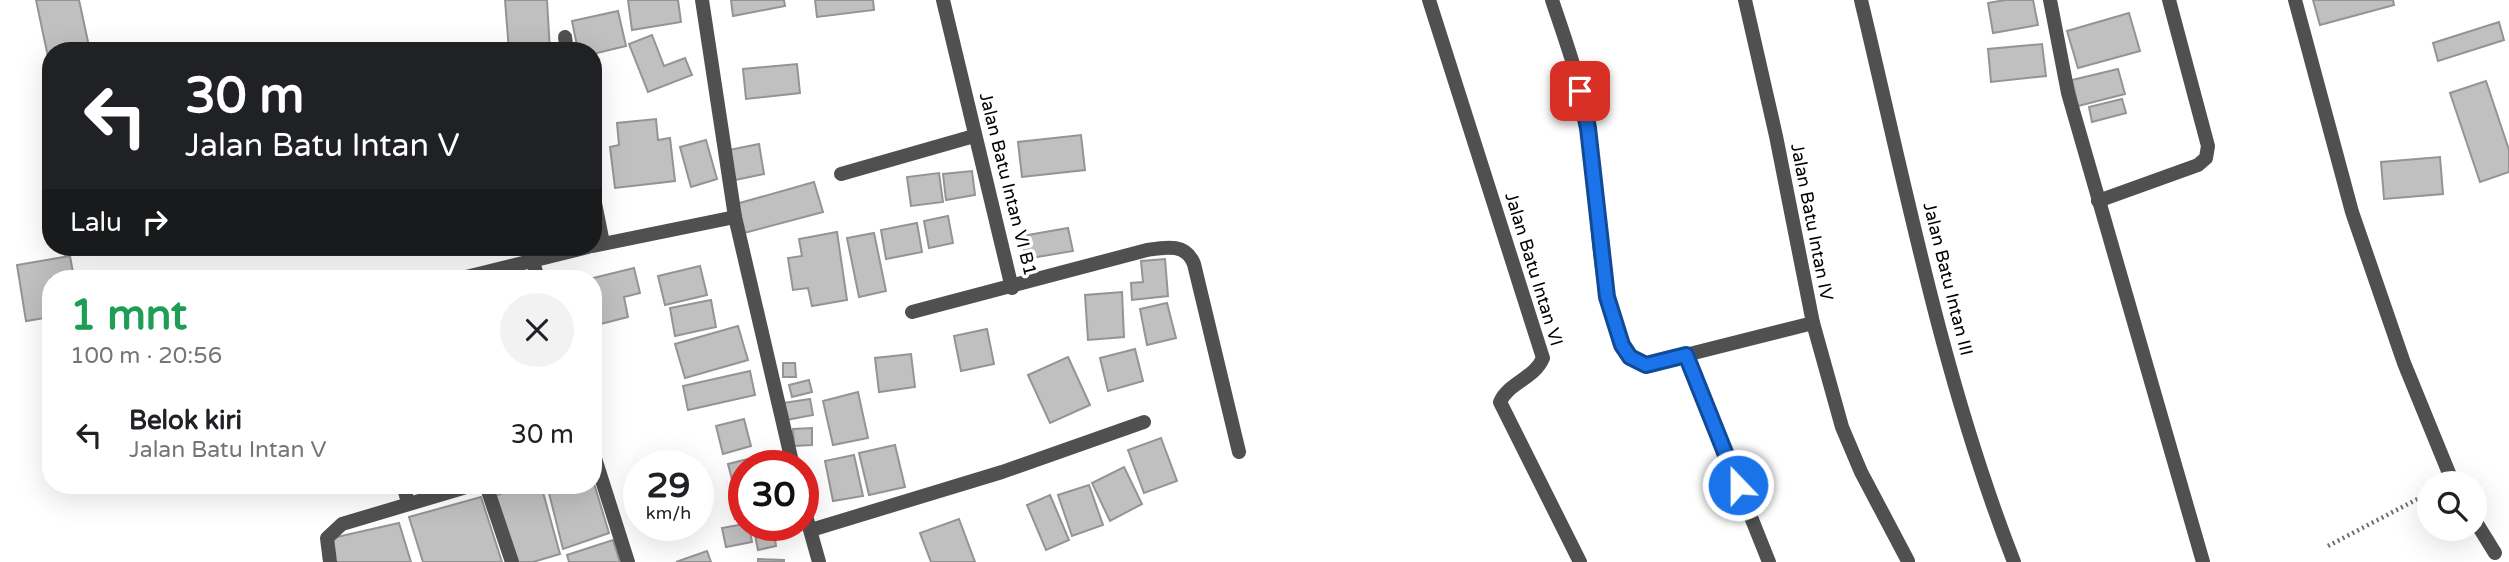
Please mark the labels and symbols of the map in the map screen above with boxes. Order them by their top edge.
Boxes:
pin [1550,61,1610,121]
street label: Jalan Batu Intan VI B1 [975,90,1041,278]
street label: Jalan Batu Intan IV [1786,142,1838,303]
street label: Jalan Batu Intan VI [1500,189,1568,349]
street label: Jalan Batu Intan III [1918,200,1978,358]
position arrow [1701,448,1775,522]
speed limit sign: 30 [728,450,819,541]

